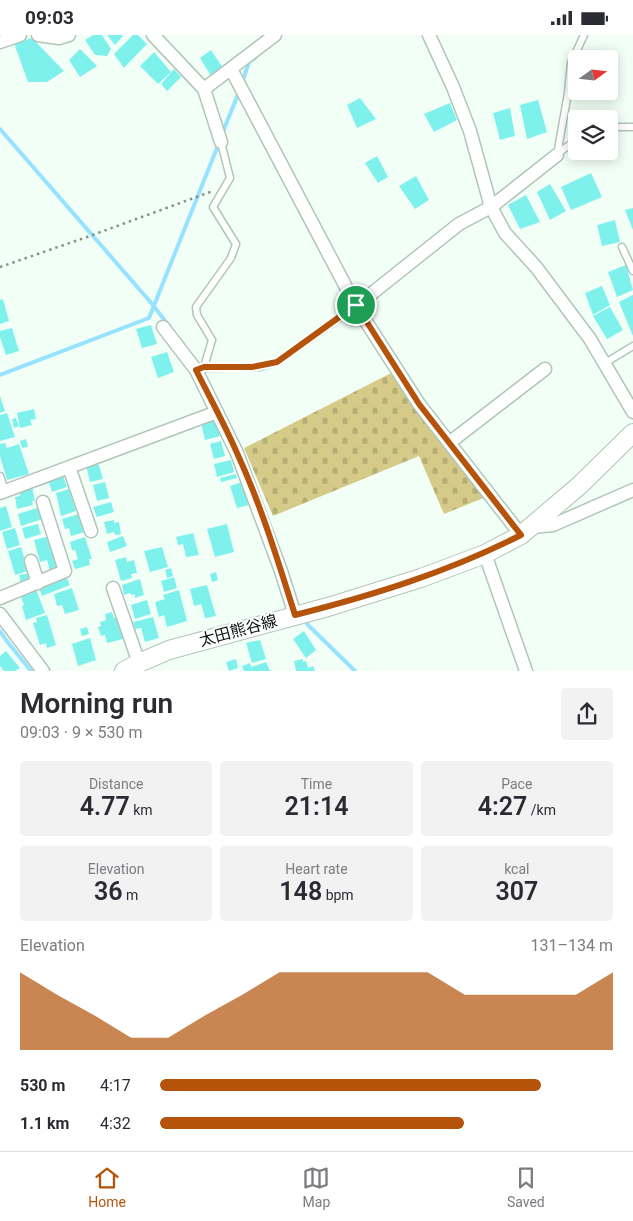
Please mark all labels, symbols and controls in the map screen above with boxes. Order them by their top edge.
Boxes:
text: 09:03 [25,6,74,29]
north arrow [568,50,618,100]
map controls [568,50,618,160]
button: layers [568,110,618,160]
pin [335,284,377,326]
icon: arrive [342,291,370,319]
street label: 太田熊谷線 [197,611,279,650]
text: Morning run [20,687,173,720]
button: share [561,688,613,740]
text: 09:03 · 9 × 530 m [20,723,142,742]
text: Distance [89,776,143,792]
text: Time [301,776,332,792]
text: Pace [501,776,532,792]
text: 4.77 [80,792,130,821]
text: 21:14 [285,792,348,821]
text: 4:27 [478,792,527,821]
text: km [130,802,153,818]
text: /km [527,802,556,818]
text: Elevation [88,861,145,877]
text: Heart rate [285,861,348,877]
text: kcal [504,861,529,877]
text: 36 [94,877,123,906]
text: 148 [279,877,322,906]
text: 307 [495,877,538,906]
text: m [123,887,138,903]
text: bpm [322,887,354,903]
text: Elevation [20,936,85,955]
text: 131–134 m [531,936,613,955]
text: 530 m [20,1076,65,1095]
text: 4:17 [100,1076,131,1095]
text: 1.1 km [20,1114,69,1133]
text: 4:32 [100,1114,131,1133]
tab: Home [88,1164,126,1210]
tab: Map [302,1164,330,1210]
tab: Saved [507,1164,545,1210]

